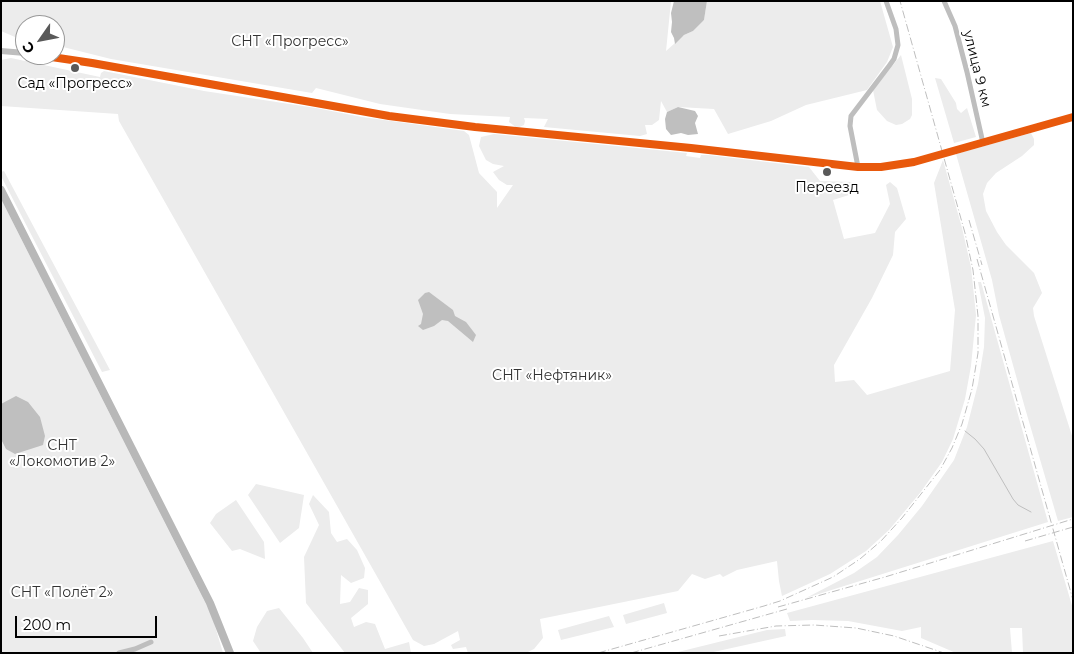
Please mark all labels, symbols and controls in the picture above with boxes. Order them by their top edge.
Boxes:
north arrow [15,15,65,65]
street label: улица 9 км [959,29,995,109]
park label: СНТ «Прогресс» [231,34,349,50]
text: С [18,38,39,57]
marker: Сад «Прогресс» [69,62,81,74]
place label: Сад «Прогресс» [18,76,132,92]
marker: Переезд [821,166,833,178]
place label: Переезд [795,180,859,196]
park label: СНТ «Нефтяник» [492,368,612,384]
park label: СНТ «Локомотив 2» [9,438,115,471]
park label: СНТ «Полёт 2» [11,585,113,601]
scale bar [18,606,160,638]
text: 200 m [23,615,71,634]

